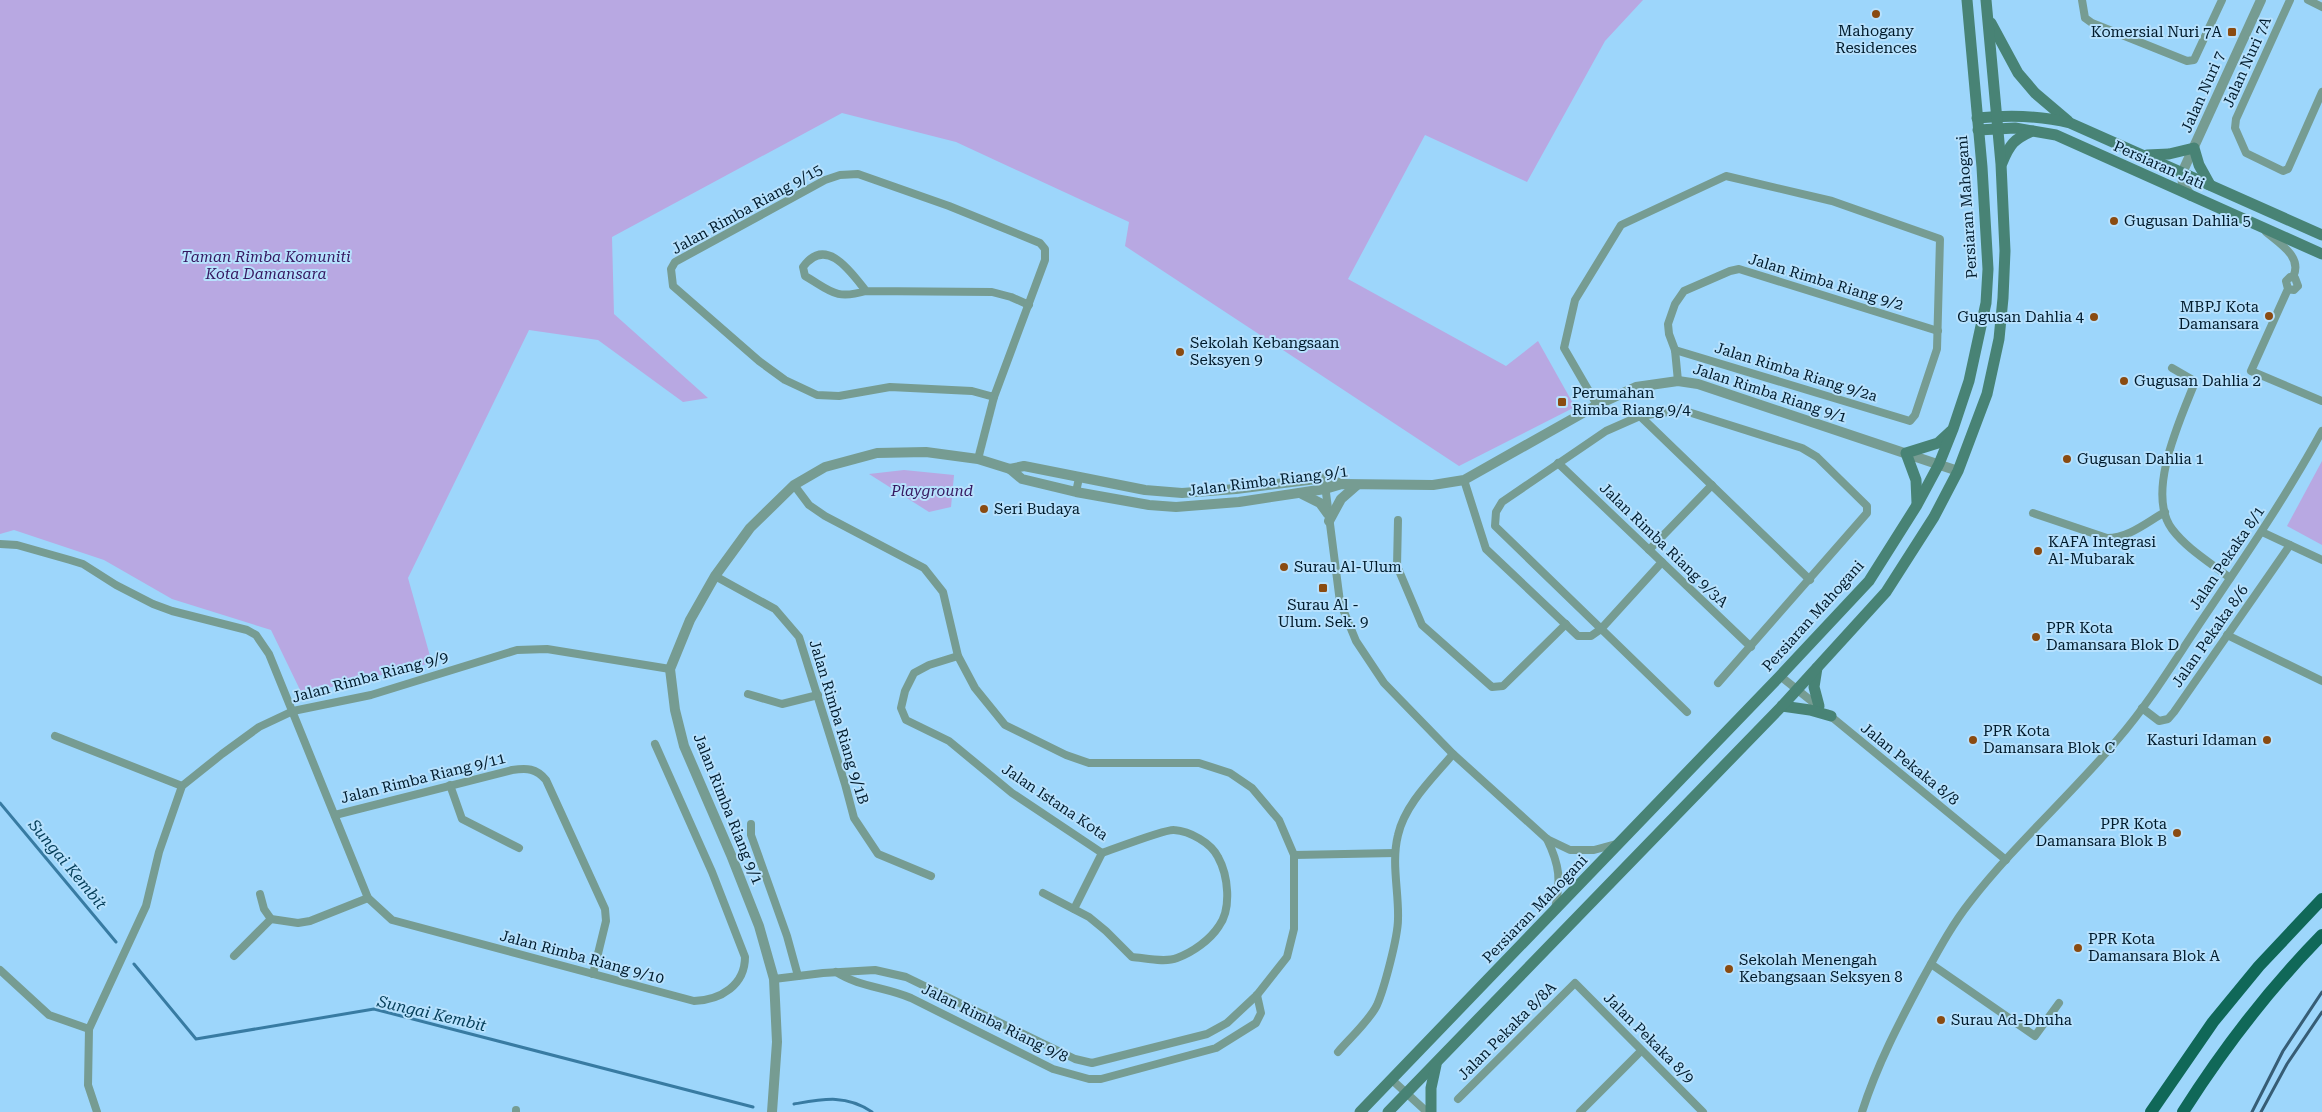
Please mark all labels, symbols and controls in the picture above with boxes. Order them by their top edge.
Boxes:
marker: Mahogany Residences [1870,8,1882,20]
street label: Jalan Nuri 7A [2219,13,2275,110]
place label: Mahogany Residences [1835,22,1917,57]
place label: Komersial Nuri 7A [2091,23,2223,41]
marker: Komersial Nuri 7A [2226,26,2238,38]
street label: Jalan Nuri 7 [2177,49,2229,135]
street label: Persiaran Mahogani [1953,135,1981,279]
street label: Persiaran Jati [2111,137,2208,193]
street label: Jalan Rimba Riang 9/15 [669,160,825,258]
place label: Gugusan Dahlia 5 [2124,212,2251,230]
marker: Gugusan Dahlia 5 [2108,215,2120,227]
park label: Taman Rimba Komuniti Kota Damansara [181,248,351,283]
street label: Jalan Rimba Riang 9/2 [1746,250,1906,314]
place label: MBPJ Kota Damansara [2178,298,2259,333]
place label: Gugusan Dahlia 4 [1957,308,2085,326]
marker: MBPJ Kota Damansara [2263,310,2275,322]
marker: Gugusan Dahlia 4 [2088,311,2100,323]
place label: Sekolah Kebangsaan Seksyen 9 [1190,334,1340,369]
street label: Jalan Rimba Riang 9/2a [1712,339,1880,405]
marker: Sekolah Kebangsaan Seksyen 9 [1174,346,1186,358]
street label: Jalan Rimba Riang 9/1 [1691,360,1849,426]
place label: Gugusan Dahlia 2 [2134,372,2261,390]
marker: Gugusan Dahlia 2 [2118,375,2130,387]
place label: Perumahan Rimba Riang 9/4 [1572,384,1691,419]
marker: Perumahan Rimba Riang 9/4 [1556,396,1568,408]
place label: Gugusan Dahlia 1 [2077,450,2204,468]
marker: Gugusan Dahlia 1 [2061,453,2073,465]
street label: Jalan Rimba Riang 9/1 [1187,462,1349,500]
street label: Jalan Rimba Riang 9/3A [1596,479,1732,611]
park label: Playground [890,482,973,500]
place label: Seri Budaya [994,500,1080,518]
marker: Seri Budaya [978,503,990,515]
street label: Jalan Pekaka 8/1 [2186,503,2268,613]
place label: KAFA Integrasi Al-Mubarak [2048,533,2156,568]
marker: KAFA Integrasi Al-Mubarak [2032,545,2044,557]
street label: Persiaran Mahogani [1758,557,1868,675]
place label: Surau Al-Ulum [1294,558,1402,576]
marker: Surau Al-Ulum [1278,561,1290,573]
street label: Jalan Pekaka 8/6 [2168,581,2252,691]
marker: Surau Al - Ulum. Sek. 9 [1317,582,1329,594]
place label: Surau Al - Ulum. Sek. 9 [1278,596,1368,631]
place label: PPR Kota Damansara Blok D [2046,619,2179,654]
marker: PPR Kota Damansara Blok D [2030,631,2042,643]
street label: Jalan Rimba Riang 9/1B [805,638,873,806]
street label: Jalan Rimba Riang 9/9 [290,647,450,707]
street label: Jalan Pekaka 8/8 [1857,719,1963,809]
place label: PPR Kota Damansara Blok C [1983,722,2116,757]
street label: Jalan Rimba Riang 9/1 [689,731,767,887]
place label: Kasturi Idaman [2147,731,2257,749]
marker: PPR Kota Damansara Blok C [1967,734,1979,746]
marker: Kasturi Idaman [2261,734,2273,746]
street label: Jalan Rimba Riang 9/11 [339,749,507,807]
street label: Jalan Istana Kota [999,760,1111,844]
water label: Sungai Kembit [24,815,111,913]
place label: PPR Kota Damansara Blok B [2035,815,2167,850]
marker: PPR Kota Damansara Blok B [2171,827,2183,839]
street label: Persiaran Mahogani [1479,851,1591,967]
street label: Jalan Rimba Riang 9/10 [498,926,666,988]
place label: PPR Kota Damansara Blok A [2088,930,2221,965]
marker: PPR Kota Damansara Blok A [2072,942,2084,954]
place label: Sekolah Menengah Kebangsaan Seksyen 8 [1739,951,1903,986]
marker: Sekolah Menengah Kebangsaan Seksyen 8 [1723,963,1735,975]
street label: Jalan Pekaka 8/8A [1454,978,1560,1084]
street label: Jalan Rimba Riang 9/8 [919,980,1071,1066]
street label: Jalan Pekaka 8/9 [1600,989,1698,1087]
water label: Sungai Kembit [375,991,488,1035]
place label: Surau Ad-Dhuha [1951,1011,2072,1029]
marker: Surau Ad-Dhuha [1935,1014,1947,1026]

